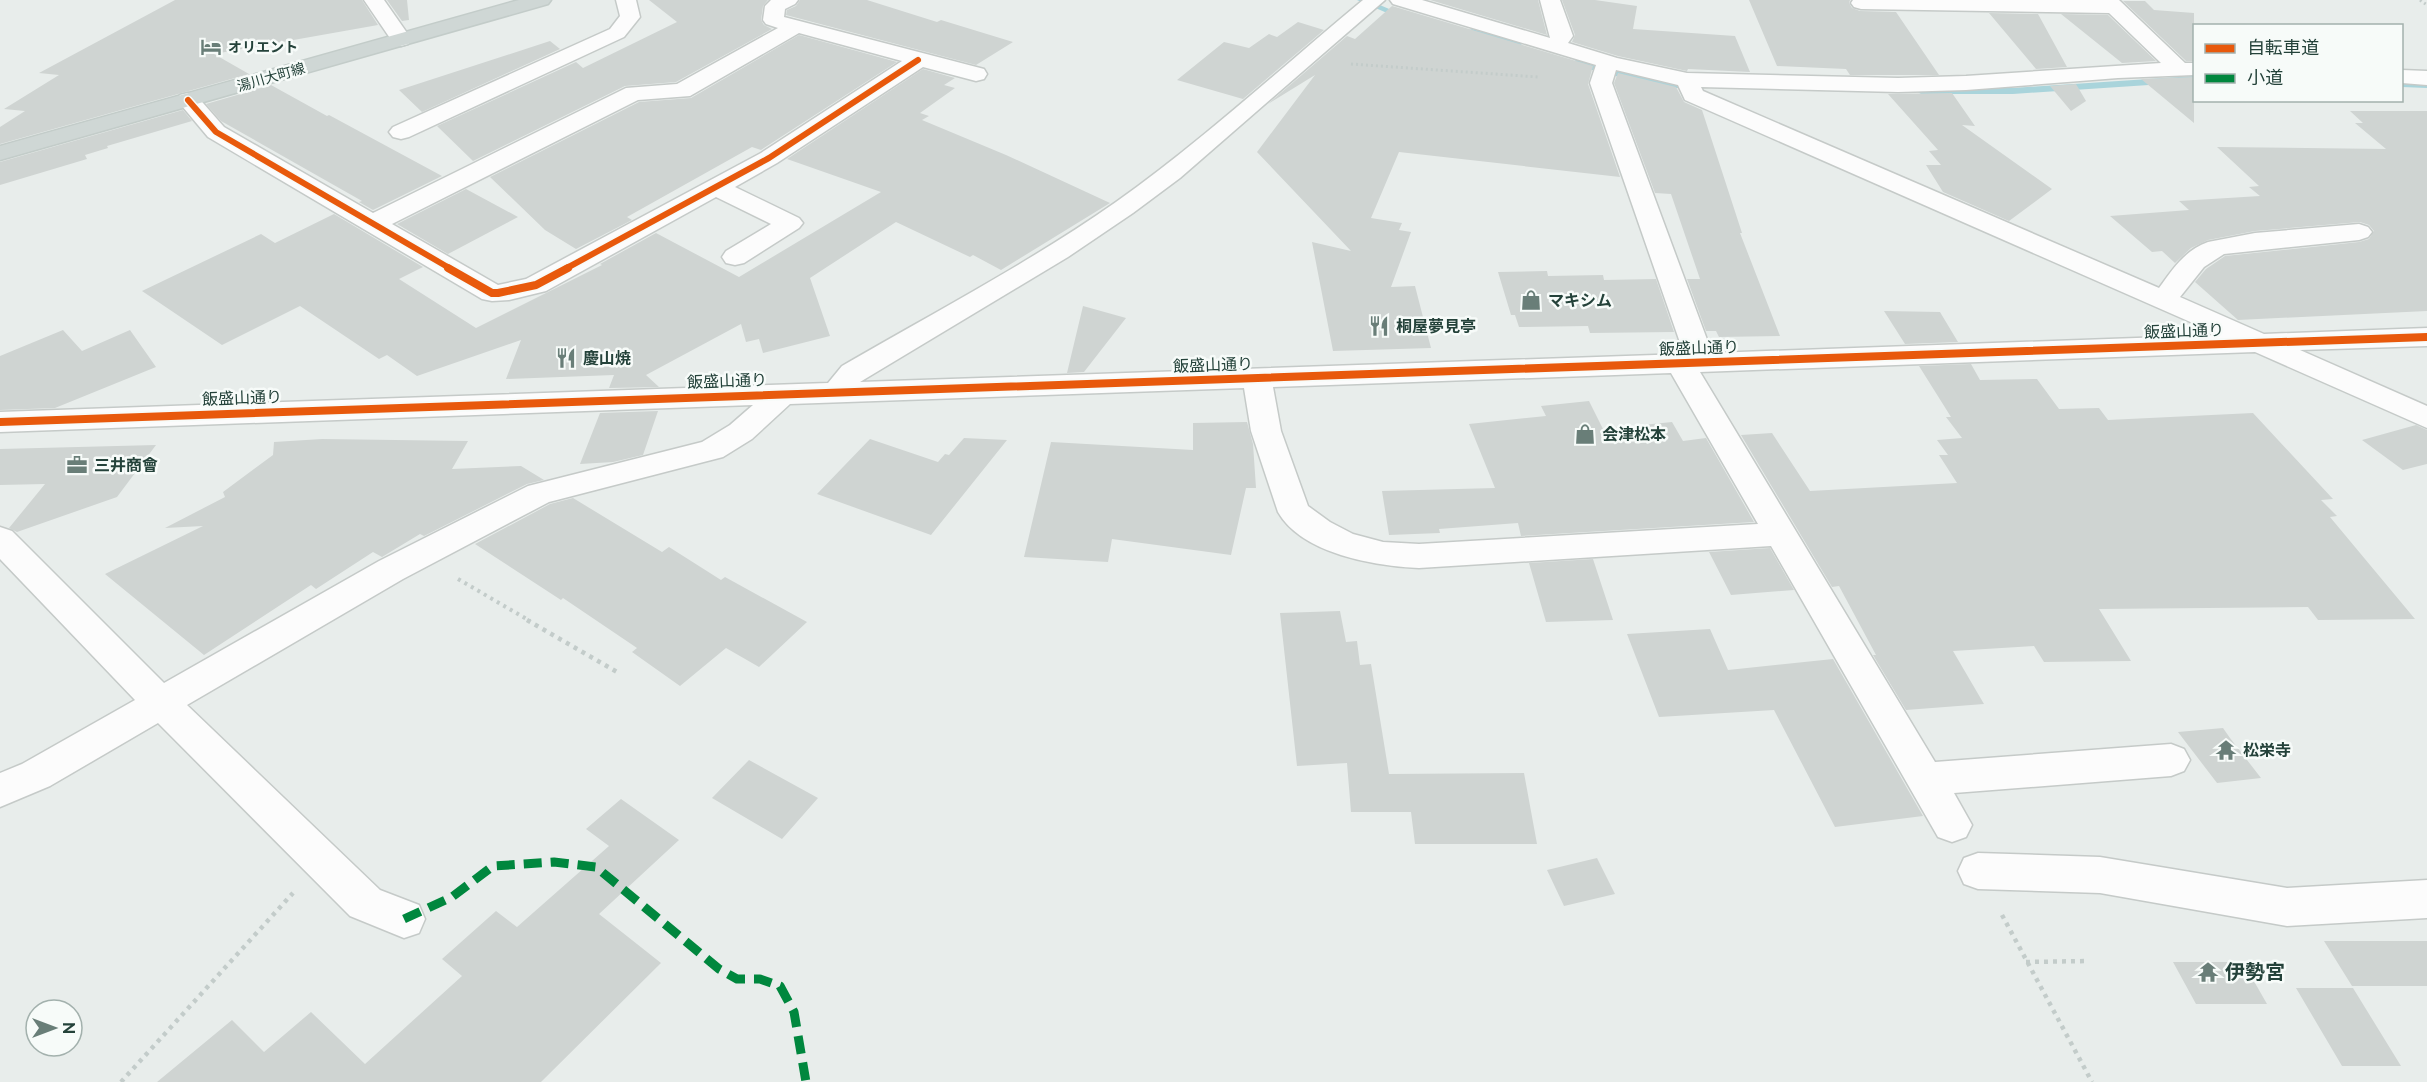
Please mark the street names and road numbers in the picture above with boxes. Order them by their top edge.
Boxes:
street label: 湯川大町線 [235,60,307,94]
street label: 飯盛山通り [2144,320,2224,342]
street label: 飯盛山通り [1659,337,1739,359]
street label: 飯盛山通り [1173,354,1253,376]
street label: 飯盛山通り [687,370,767,392]
street label: 飯盛山通り [202,387,282,409]

